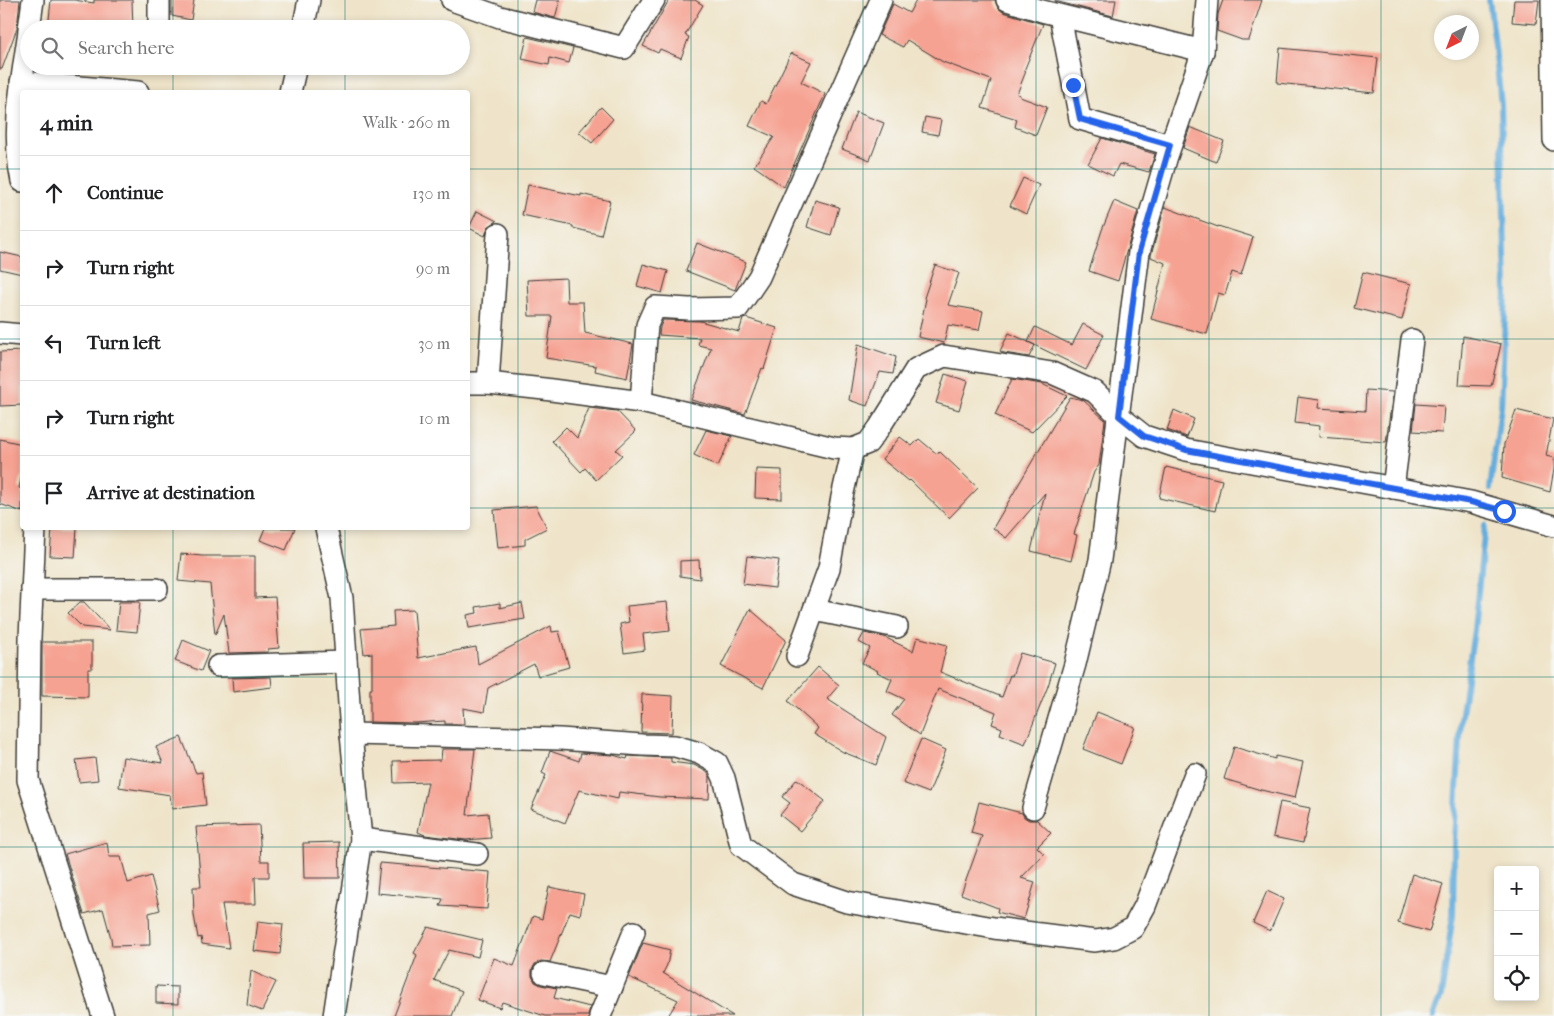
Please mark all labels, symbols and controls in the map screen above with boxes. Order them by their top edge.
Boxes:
north arrow [1434,15,1479,60]
search box [20,20,470,75]
icon: search [38,34,66,62]
text: Search here [78,37,174,59]
route end [1062,74,1085,97]
text: 4 min [40,111,93,135]
text: Walk · 260 m [363,113,450,132]
icon: ahead [40,179,68,207]
text: Continue [87,182,163,204]
text: 130 m [412,184,450,203]
icon: right [40,254,68,282]
text: Turn right [87,257,174,279]
text: 90 m [416,259,450,278]
icon: left [40,329,68,357]
text: Turn left [87,332,161,354]
text: 30 m [418,334,450,353]
icon: right [40,404,68,432]
text: Turn right [87,407,174,429]
text: 10 m [419,409,450,428]
icon: arrive [40,479,68,507]
text: Arrive at destination [87,482,255,504]
route start [1493,500,1516,523]
map controls [1494,866,1539,1001]
button: + [1494,866,1539,911]
button: − [1494,911,1539,956]
button: locate [1494,956,1539,1001]

